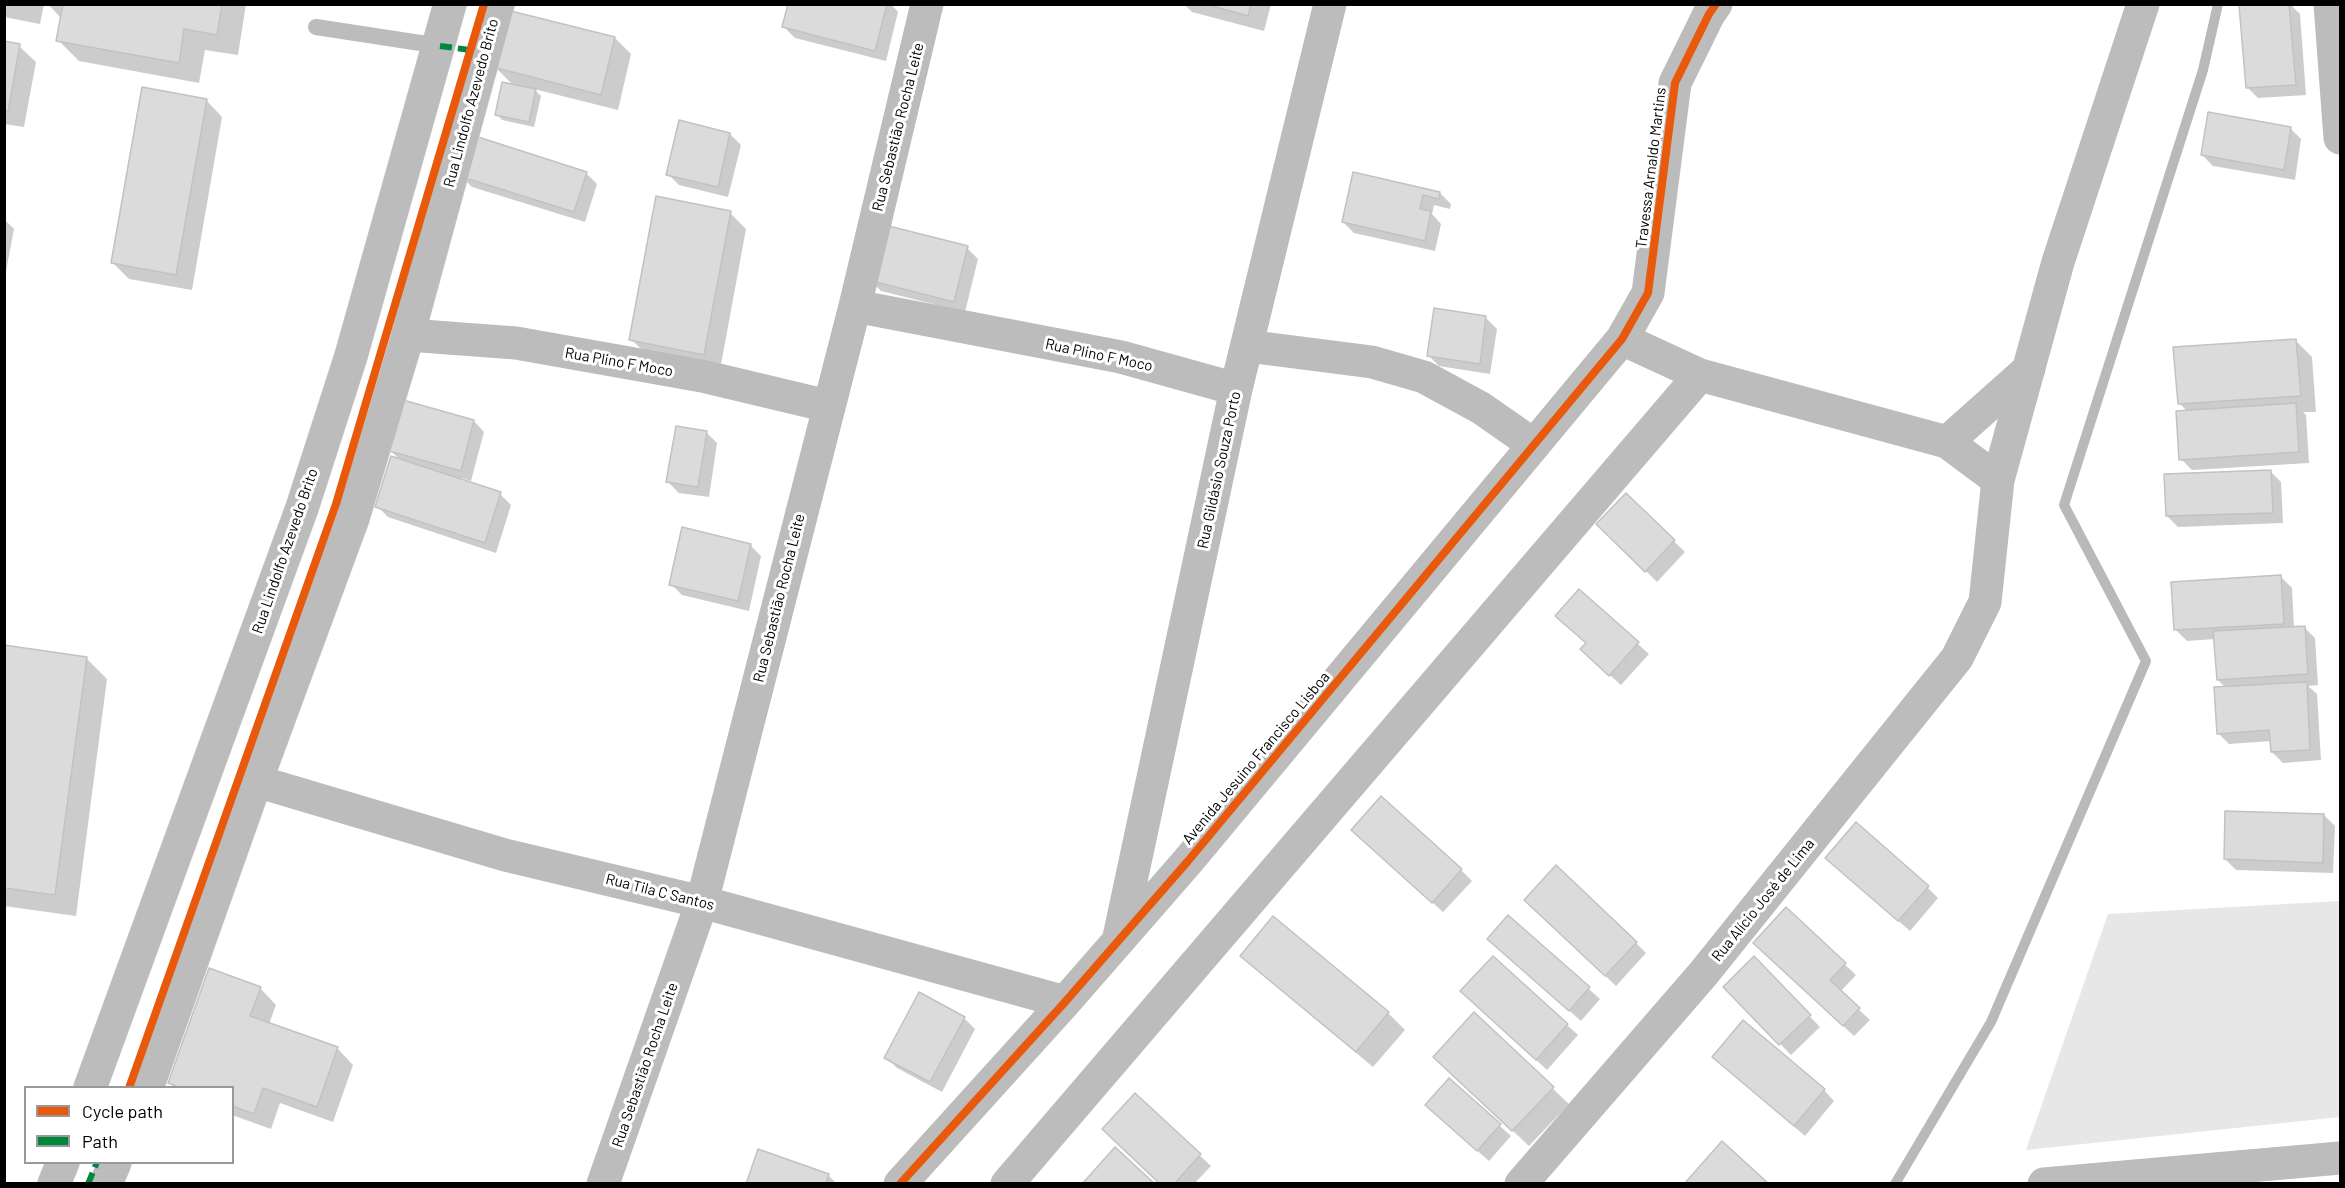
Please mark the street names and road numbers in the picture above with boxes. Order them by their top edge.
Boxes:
street label: Rua Lindolfo Azevedo Brito [440,17,502,189]
street label: Rua Sebastião Rocha Leite [868,41,928,213]
street label: Travessa Arnaldo Martins [1632,86,1670,250]
street label: Rua Plino F Moco [1044,335,1154,375]
street label: Rua Plino F Moco [563,344,675,380]
street label: Rua Gildásio Souza Porto [1194,390,1244,550]
street label: Rua Lindolfo Azevedo Brito [248,466,322,636]
street label: Rua Sebastião Rocha Leite [749,512,809,684]
street label: Avenida Jesuino Francisco Lisboa [1178,668,1334,848]
street label: Rua Alício José de Lima [1708,835,1818,965]
street label: Rua Tila C Santos [604,870,716,914]
street label: Rua Sebastião Rocha Leite [608,980,682,1150]

